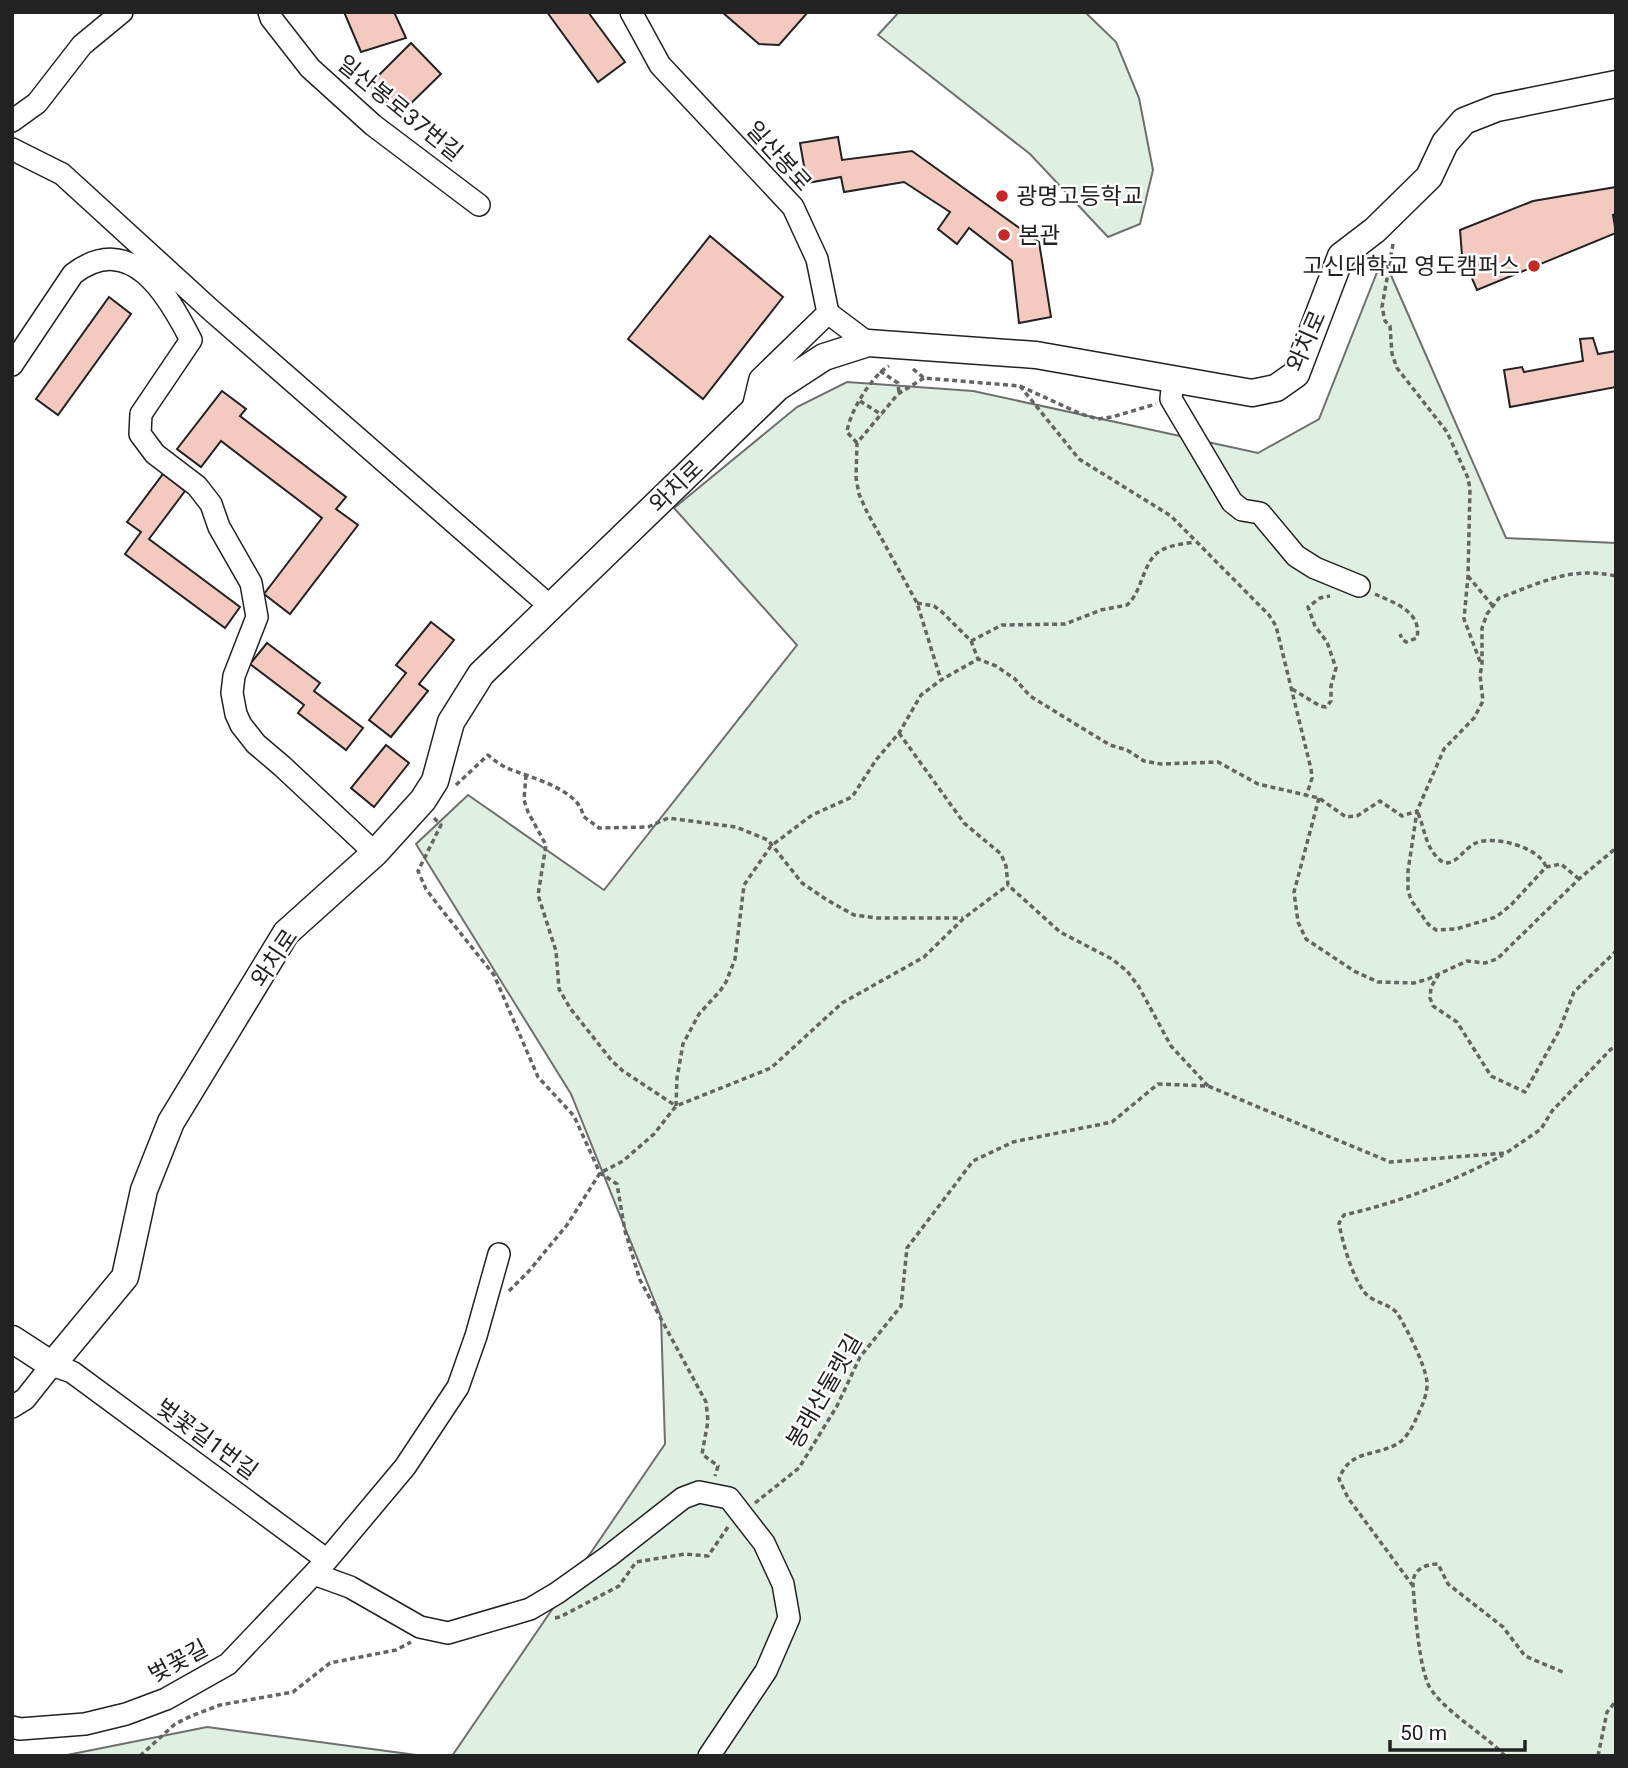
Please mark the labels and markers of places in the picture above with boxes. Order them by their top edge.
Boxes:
place label: 광명고등학교 [1016,183,1143,210]
marker: 광명고등학교 [994,188,1010,204]
place label: 본관 [1018,222,1060,249]
marker: 본관 [996,227,1012,243]
place label: 고신대학교 영도캠퍼스 [1303,253,1520,280]
marker: 고신대학교 영도캠퍼스 [1526,258,1542,274]

